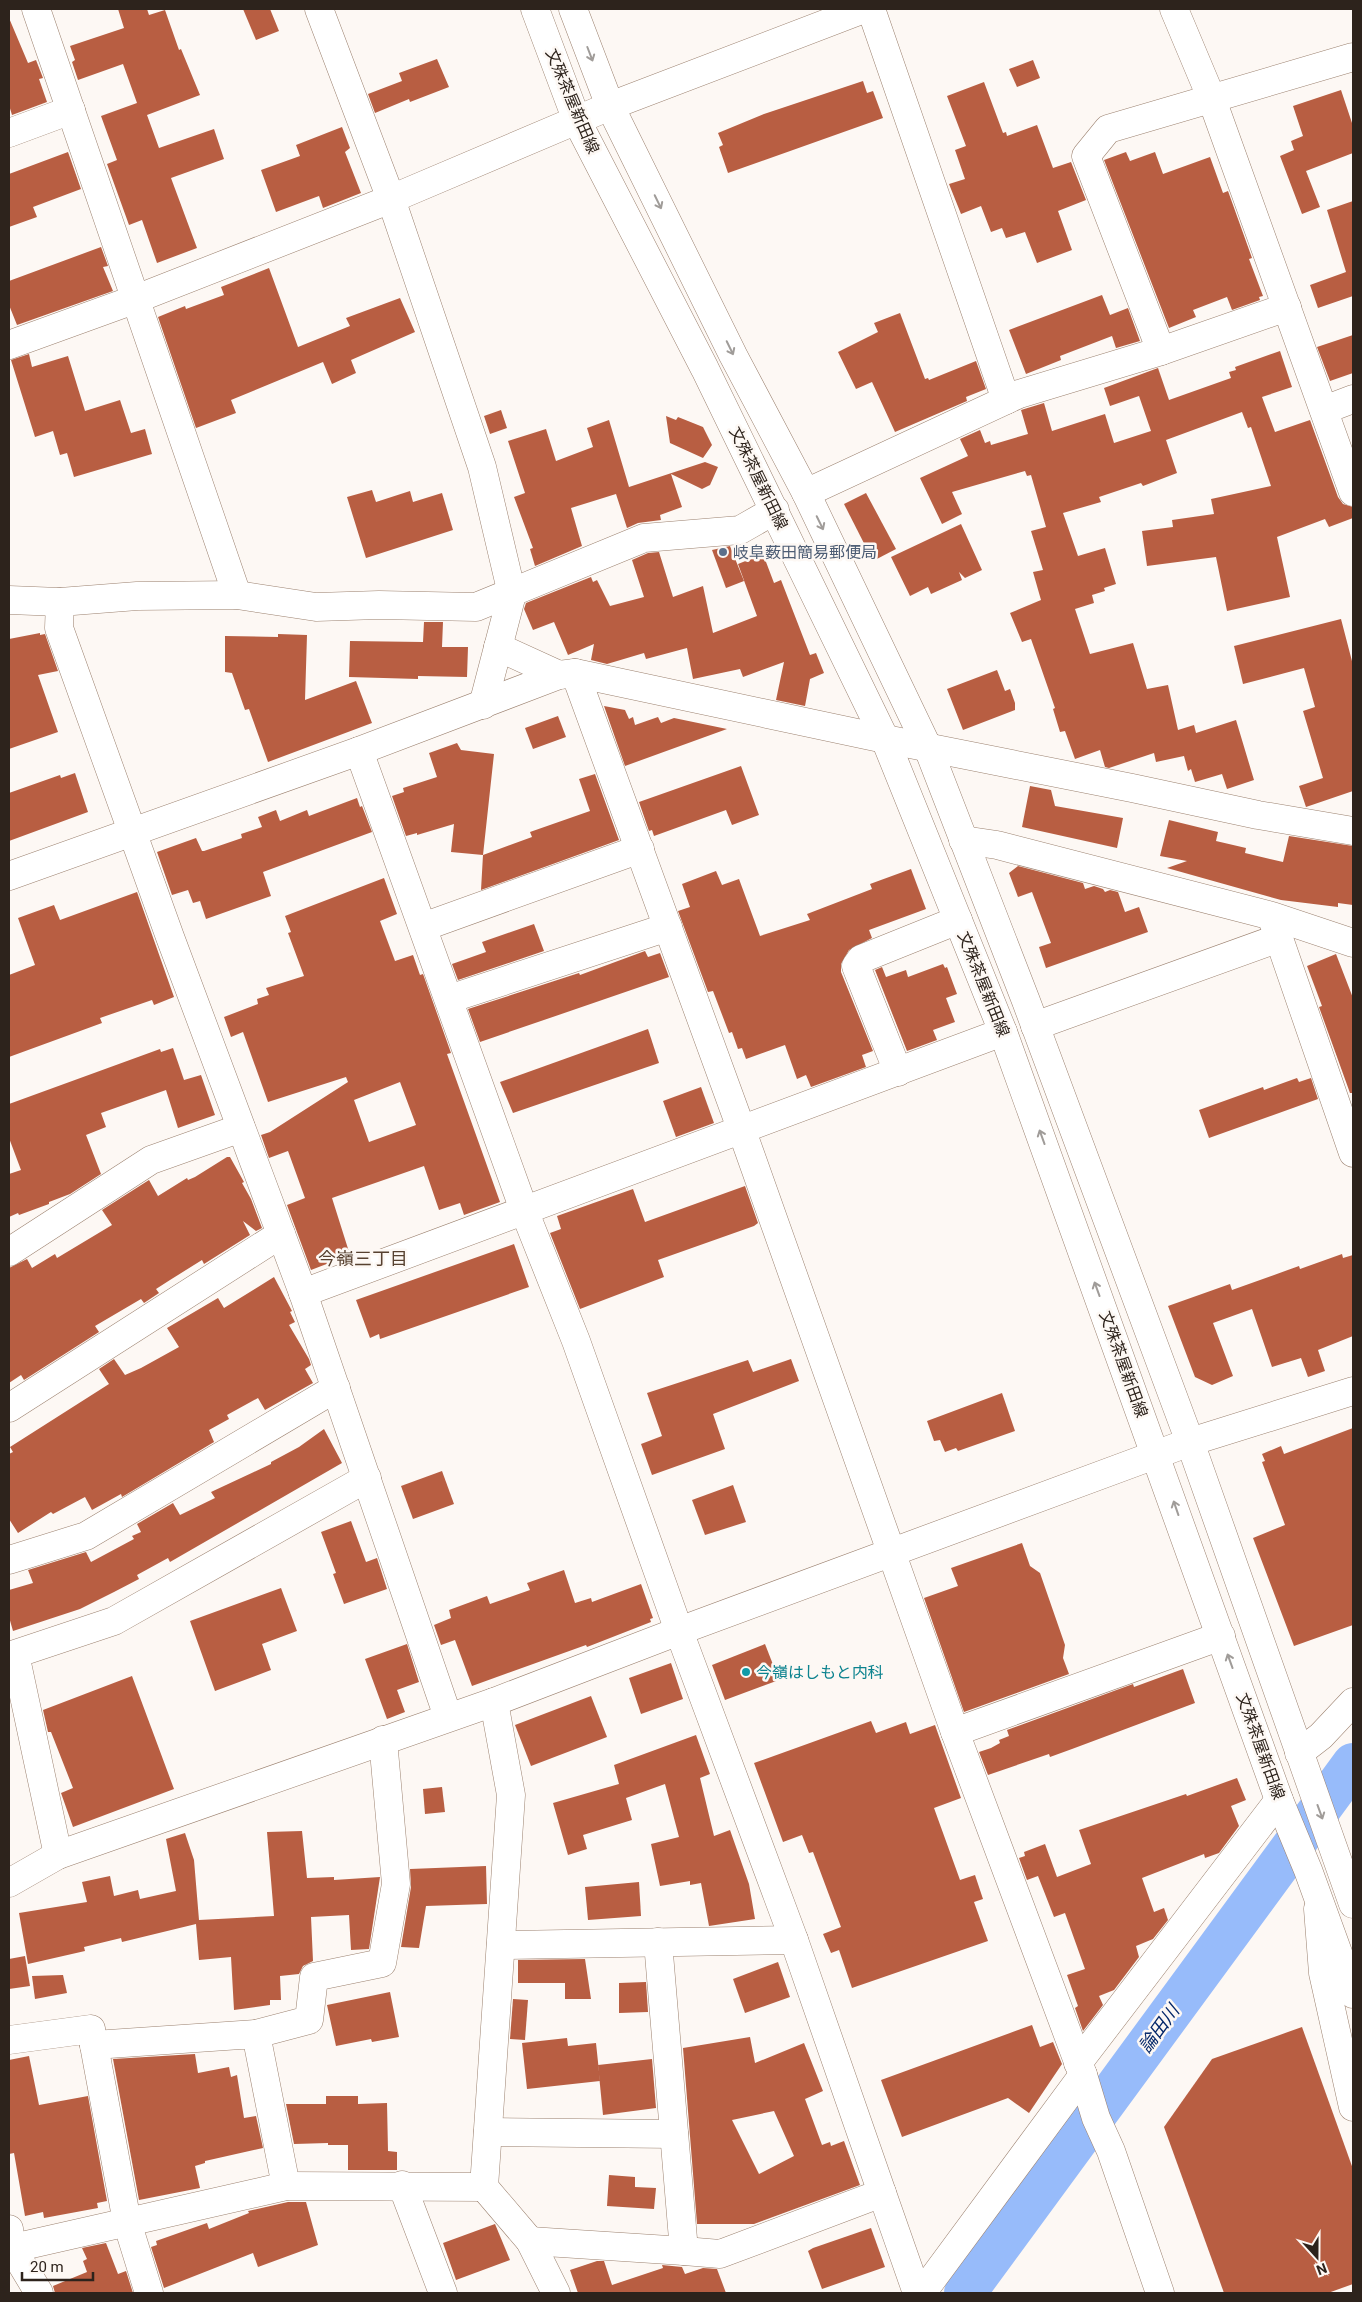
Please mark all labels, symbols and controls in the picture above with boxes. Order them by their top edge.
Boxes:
street label: 文殊茶屋新田線 [542,46,603,156]
one-way arrow [586,46,595,61]
one-way arrow [653,194,663,209]
one-way arrow [725,340,735,355]
street label: 文殊茶屋新田線 [725,424,792,533]
one-way arrow [816,515,825,530]
place label: 岐阜薮田簡易郵便局 [733,543,877,562]
marker: 岐阜薮田簡易郵便局 [717,546,729,558]
street label: 文殊茶屋新田線 [954,929,1013,1040]
one-way arrow [1037,1129,1046,1145]
district label: 今嶺三丁目 [318,1248,408,1269]
one-way arrow [1092,1282,1101,1298]
street label: 文殊茶屋新田線 [1095,1308,1152,1420]
one-way arrow [1171,1501,1180,1516]
one-way arrow [1225,1654,1234,1670]
place label: 今嶺はしもと内科 [756,1663,884,1682]
marker: 今嶺はしもと内科 [740,1666,752,1678]
street label: 文殊茶屋新田線 [1232,1690,1289,1802]
one-way arrow [1316,1803,1325,1819]
water label: 論田川 [1134,1999,1184,2057]
north arrow [1292,2232,1342,2282]
scale bar [22,2250,94,2282]
text: 20 m [30,2258,64,2276]
text: N [1314,2260,1329,2278]

